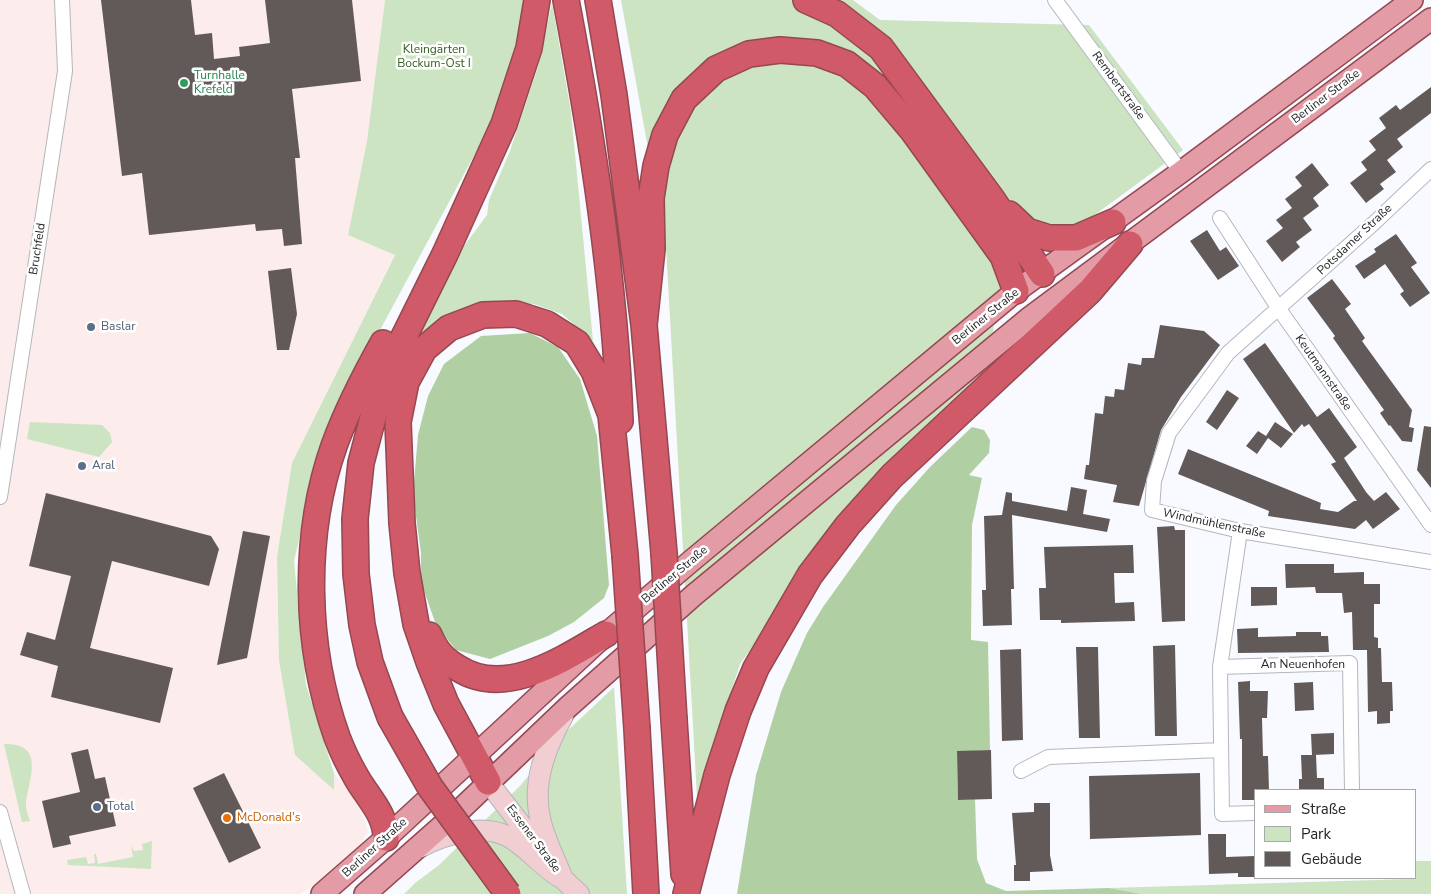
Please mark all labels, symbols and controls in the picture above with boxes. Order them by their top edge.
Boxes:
park label: Kleingärten Bockum-Ost I [397,43,471,71]
street label: Rembertstraße [1088,49,1148,123]
street label: Berliner Straße [1289,67,1363,127]
place label: Turnhalle Krefeld [194,69,245,97]
marker: Turnhalle Krefeld [178,77,190,89]
street label: Potsdamer Straße [1315,202,1395,278]
street label: Bruchfeld [27,222,49,276]
street label: Berliner Straße [950,286,1022,348]
place label: Baslar [101,320,135,334]
marker: Baslar [85,321,97,333]
street label: Keutmannstraße [1292,332,1354,414]
place label: Aral [92,459,115,473]
marker: Aral [76,460,88,472]
street label: Windmühlenstraße [1161,506,1267,542]
street label: Berliner Straße [639,543,711,607]
street label: An Neuenhofen [1261,658,1345,672]
legend [1254,789,1416,879]
text: Straße [1301,799,1346,819]
place label: Total [107,800,134,814]
marker: Total [91,801,103,813]
street label: Essener Straße [503,802,563,876]
place label: McDonald's [237,811,300,825]
marker: McDonald's [221,812,233,824]
street label: Berliner Straße [340,815,410,881]
text: Park [1301,824,1331,844]
text: Gebäude [1301,849,1362,869]

